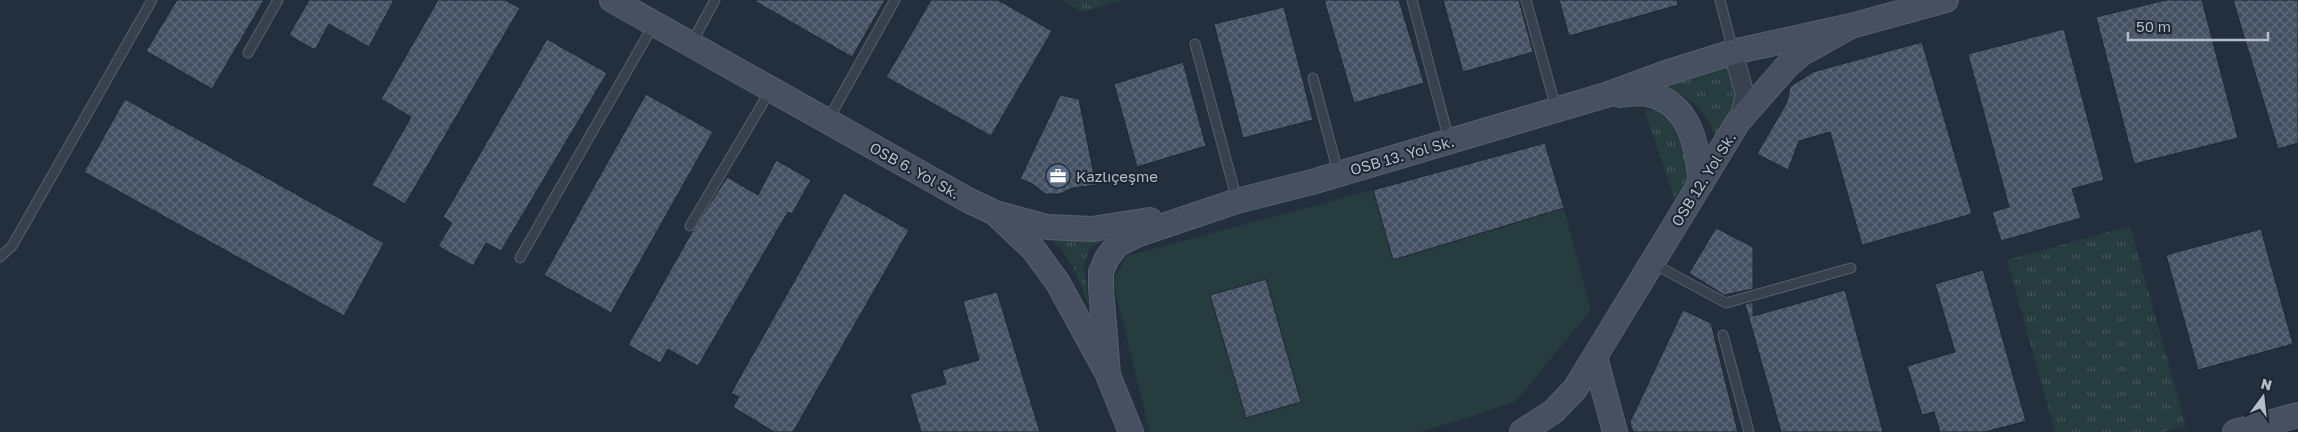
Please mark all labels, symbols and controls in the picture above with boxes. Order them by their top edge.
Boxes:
scale bar [2128,10,2268,42]
text: 50 m [2136,17,2171,35]
street label: OSB 12. Yol Sk. [1667,129,1739,229]
street label: OSB 13. Yol Sk. [1348,132,1456,178]
street label: OSB 6. Yol Sk. [867,138,963,202]
office icon: Kazlıçeşme [1045,163,1071,189]
place label: Kazlıçeşme [1076,167,1158,185]
north arrow [2238,372,2288,422]
text: N [2259,374,2274,394]

